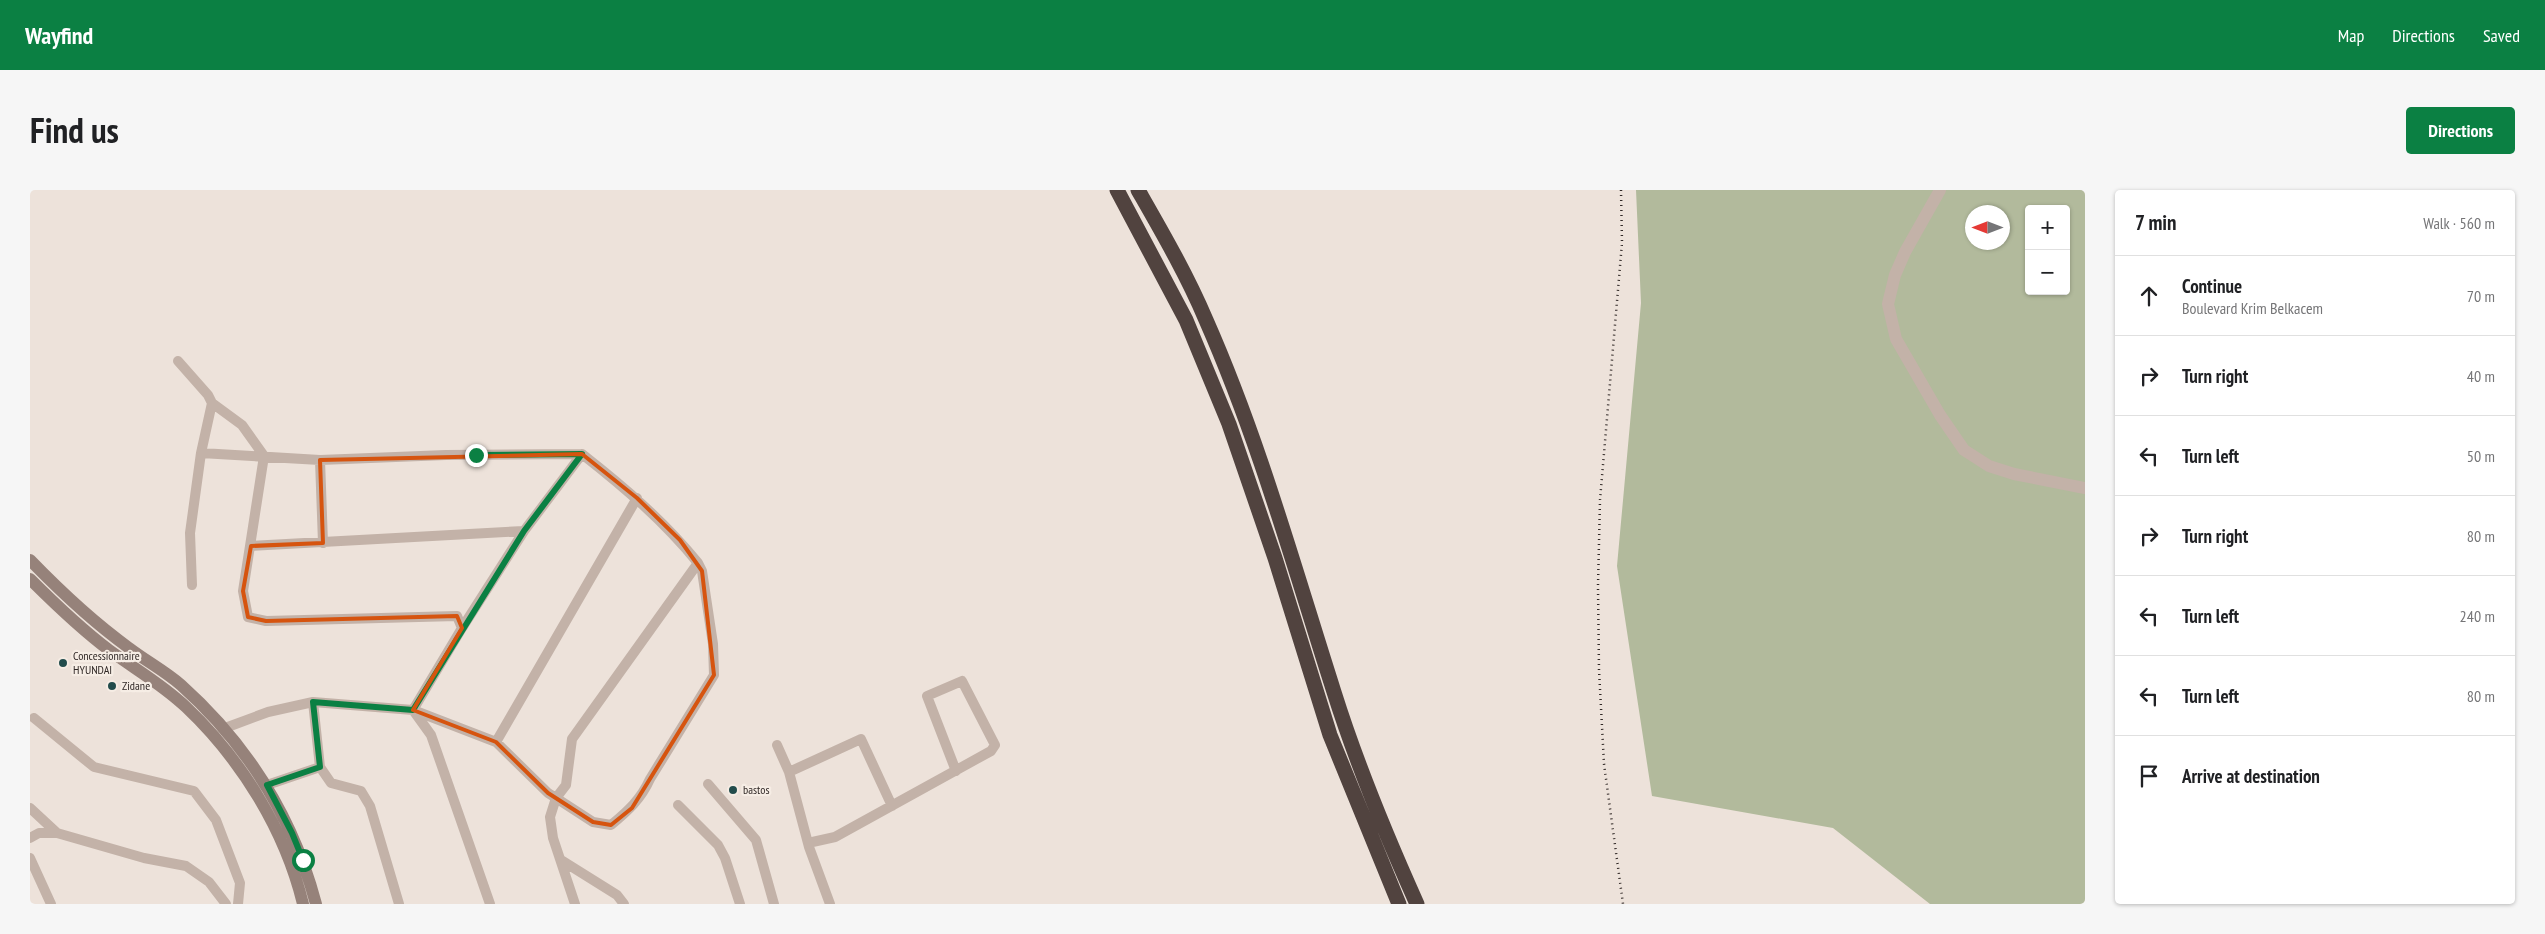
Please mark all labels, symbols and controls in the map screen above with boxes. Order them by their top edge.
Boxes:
text: Wayfind [25,20,93,51]
text: Map [2338,24,2364,47]
text: Directions [2392,24,2455,47]
text: Saved [2483,24,2520,47]
text: Find us [30,107,119,153]
button: Directions [2406,107,2515,154]
north arrow [1965,205,2010,250]
map controls [2025,205,2070,295]
button: + [2025,205,2070,250]
text: 7 min [2135,209,2177,236]
text: Walk · 560 m [2423,213,2495,233]
button: − [2025,250,2070,295]
text: Continue [2182,274,2242,298]
icon: ahead [2135,282,2163,310]
text: 70 m [2467,286,2495,306]
text: Boulevard Krim Belkacem [2182,298,2323,318]
icon: right [2135,362,2163,390]
text: Turn right [2182,364,2248,388]
text: 40 m [2467,366,2495,386]
icon: left [2135,442,2163,470]
route end [465,444,488,467]
text: Turn left [2182,444,2239,468]
text: 50 m [2467,446,2495,466]
icon: right [2135,522,2163,550]
text: Turn right [2182,524,2248,548]
text: 80 m [2467,526,2495,546]
icon: left [2135,602,2163,630]
text: Turn left [2182,604,2239,628]
text: 240 m [2460,606,2495,626]
place label: Concessionnaire HYUNDAI [73,648,140,677]
marker: Concessionnaire HYUNDAI [57,657,69,669]
place label: Zidane [122,678,150,693]
marker: Zidane [106,680,118,692]
icon: left [2135,682,2163,710]
text: Turn left [2182,684,2239,708]
text: 80 m [2467,686,2495,706]
icon: arrive [2135,762,2163,790]
text: Arrive at destination [2182,764,2320,788]
place label: bastos [743,782,770,797]
marker: bastos [727,784,739,796]
route start [292,849,315,872]

